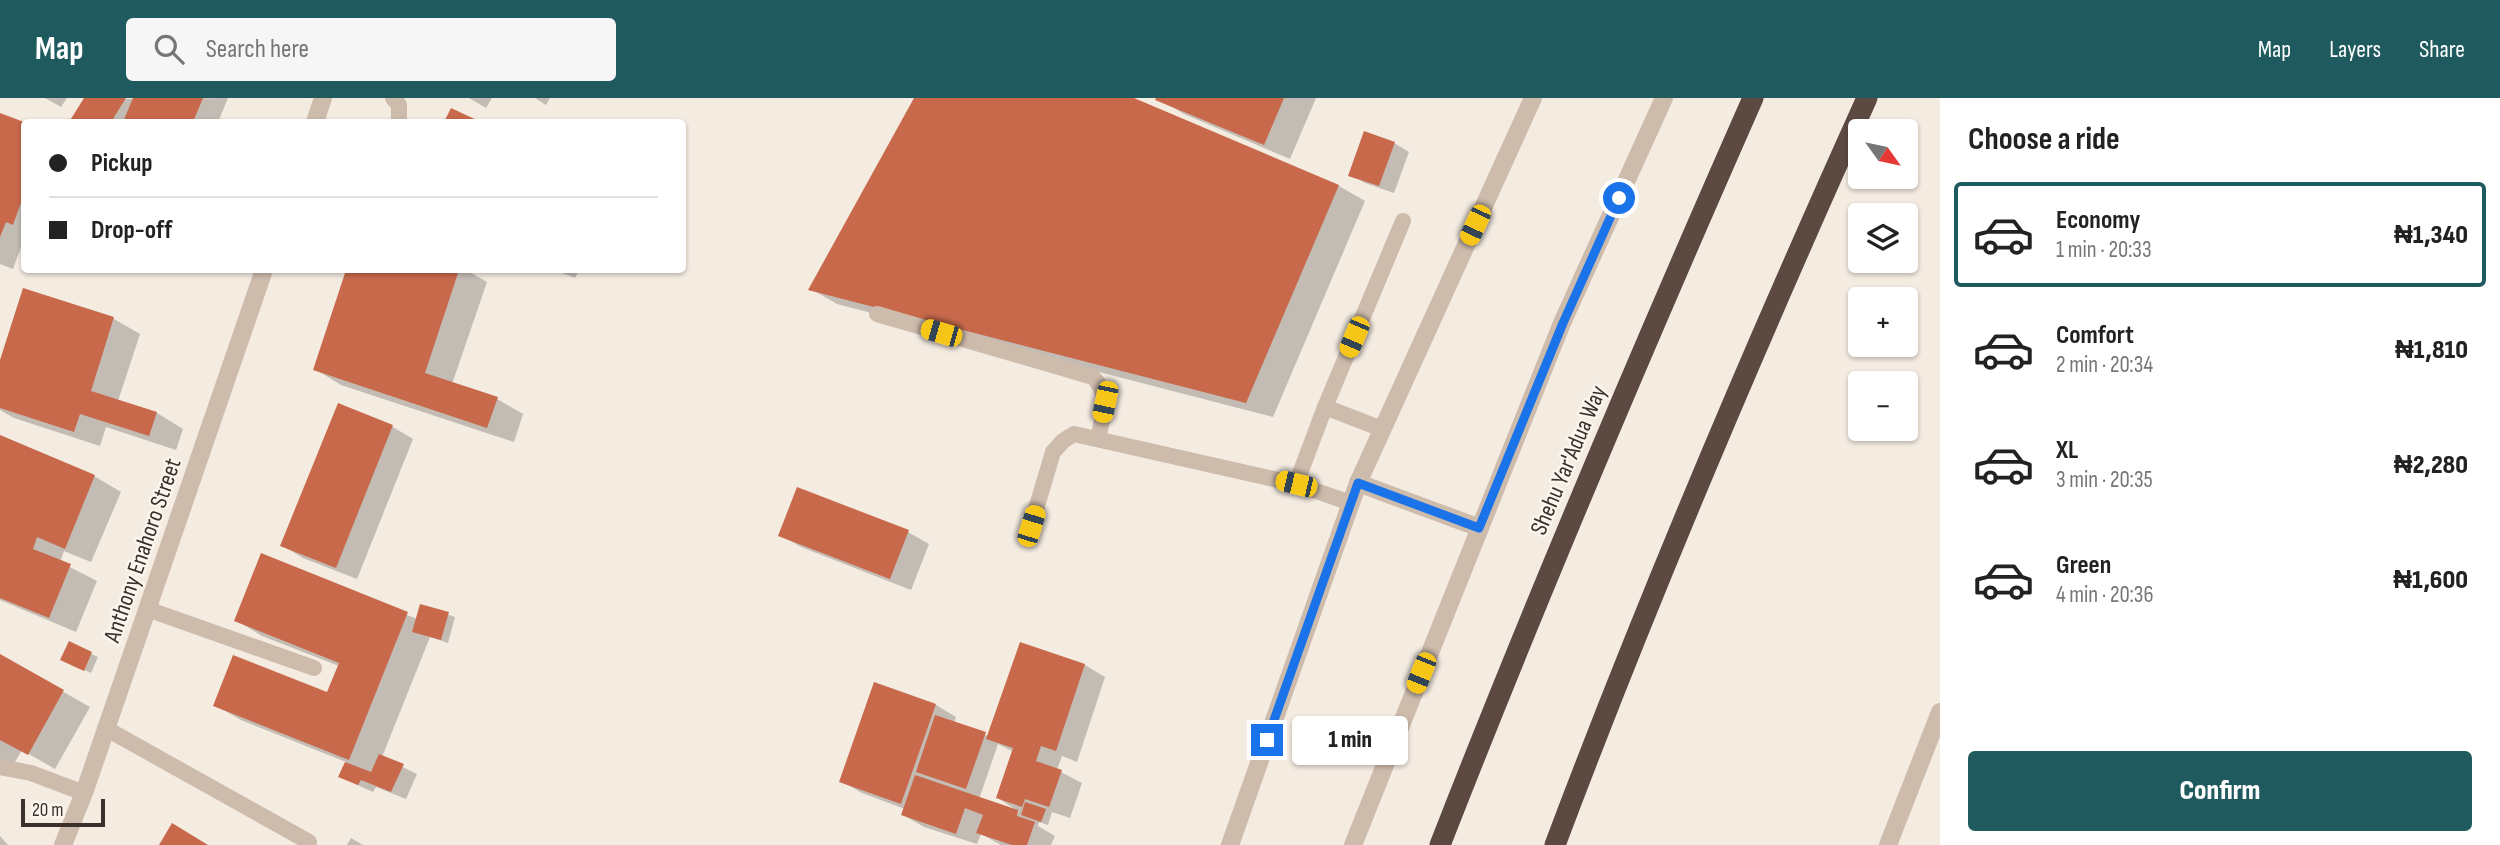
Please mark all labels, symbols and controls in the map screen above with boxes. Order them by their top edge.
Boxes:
search box [126,18,616,81]
text: Map [35,29,84,69]
icon: search [150,30,188,68]
text: Search here [206,34,309,65]
text: Map [2258,35,2291,64]
text: Layers [2329,35,2381,64]
text: Share [2419,35,2465,64]
north arrow [1848,119,1918,189]
map controls [1848,119,1918,441]
text: Choose a ride [1968,120,2120,159]
text: Pickup [91,148,153,179]
route start [1603,182,1635,214]
car [1457,202,1494,248]
button: layers [1848,203,1918,273]
icon: car [1972,203,2035,266]
text: Economy [2056,205,2140,236]
text: Drop-off [91,215,172,246]
text: ₦1,340 [2394,220,2468,251]
text: 1 min · 20:33 [2056,236,2152,264]
button: + [1848,287,1918,357]
car [1337,314,1372,360]
car [918,317,965,349]
icon: car [1972,318,2035,381]
text: Comfort [2056,320,2134,351]
text: ₦1,810 [2395,335,2468,366]
text: 2 min · 20:34 [2056,351,2153,379]
button: − [1848,371,1918,441]
car [1091,379,1120,425]
street label: Shehu Yar'Adua Way [1524,381,1613,539]
icon: car [1972,433,2035,496]
text: XL [2056,435,2078,466]
text: ₦2,280 [2394,450,2468,481]
street label: Anthony Enahoro Street [97,454,188,647]
text: 3 min · 20:35 [2056,466,2153,494]
car [1274,469,1319,499]
car [1015,503,1048,549]
icon: car [1972,548,2035,611]
text: Green [2056,550,2111,581]
text: ₦1,600 [2393,565,2468,596]
text: 4 min · 20:36 [2056,581,2154,609]
car [1404,650,1439,696]
callout: 1 min [1292,716,1407,764]
route end [1251,724,1283,756]
text: 1 min [1328,726,1372,754]
button: Confirm [1968,751,2472,831]
scale bar [21,796,105,828]
text: 20 m [32,799,64,822]

